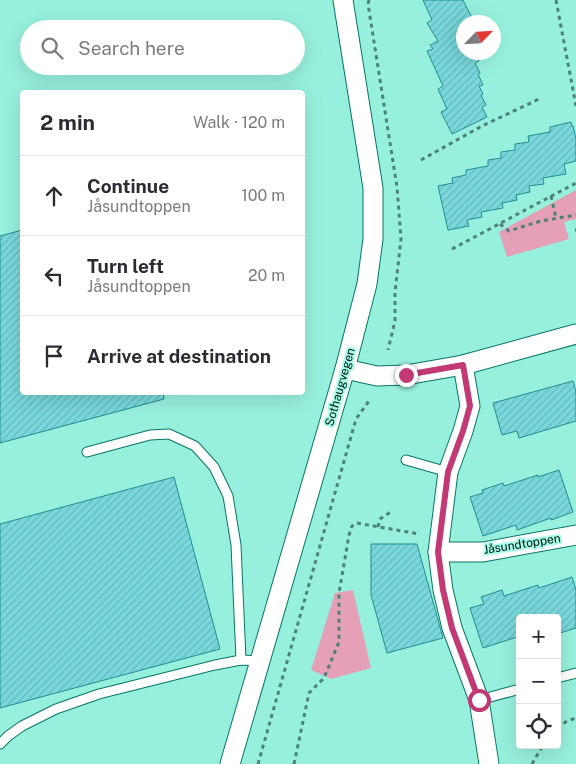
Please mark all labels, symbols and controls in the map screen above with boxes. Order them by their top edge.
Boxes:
north arrow [456,15,501,60]
search box [20,20,305,75]
icon: search [38,34,66,62]
text: Search here [78,37,185,59]
text: 2 min [40,110,95,135]
text: Walk · 120 m [193,113,285,132]
text: Continue [87,175,169,197]
icon: ahead [40,182,68,210]
text: 100 m [241,186,285,205]
text: Jåsundtoppen [87,197,191,216]
text: Turn left [87,255,164,277]
icon: left [40,262,68,290]
text: 20 m [248,266,285,285]
text: Jåsundtoppen [87,277,191,296]
icon: arrive [40,342,68,370]
text: Arrive at destination [87,345,271,367]
street label: Sothaugvegen [322,346,358,428]
route end [395,364,418,387]
street label: Jåsundtoppen [483,531,562,557]
map controls [516,614,561,749]
button: + [516,614,561,659]
button: − [516,659,561,704]
route start [468,689,491,712]
button: locate [516,704,561,749]

